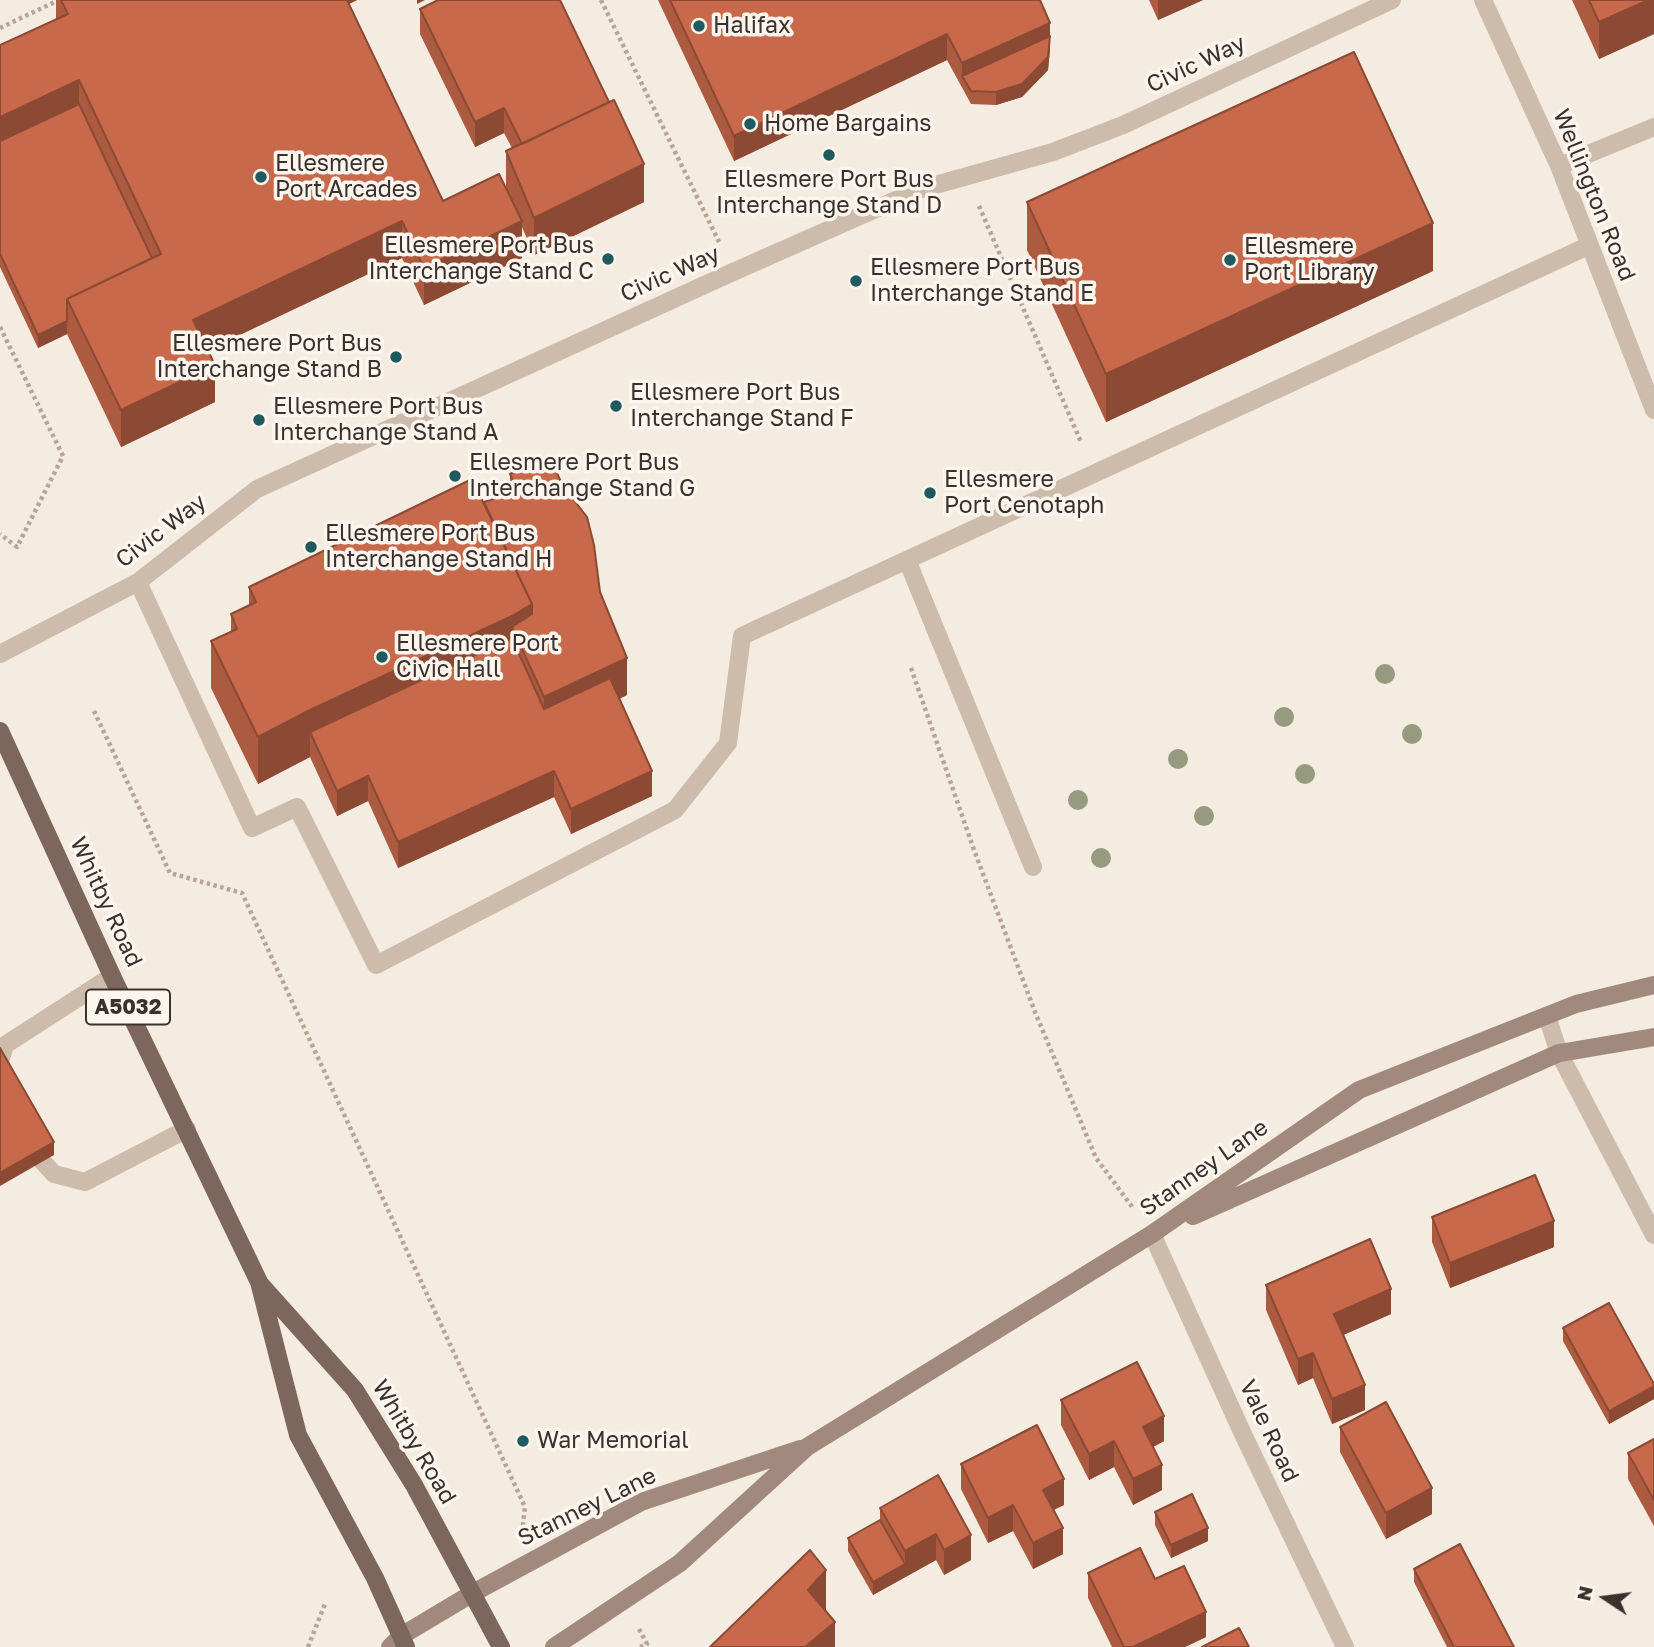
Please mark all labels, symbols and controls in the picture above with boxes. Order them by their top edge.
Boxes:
place label: Halifax [713,12,791,40]
marker: Halifax [691,18,707,34]
street label: Civic Way [1142,29,1250,99]
street label: Wellington Road [1547,105,1641,285]
place label: Home Bargains [764,110,932,138]
marker: Home Bargains [742,116,758,132]
marker: Ellesmere Port Bus Interchange Stand D [821,147,837,163]
place label: Ellesmere Port Arcades [275,150,417,204]
place label: Ellesmere Port Bus Interchange Stand D [716,166,942,220]
marker: Ellesmere Port Arcades [253,169,269,185]
place label: Ellesmere Port Bus Interchange Stand C [368,232,594,286]
place label: Ellesmere Port Library [1244,233,1375,287]
street label: Civic Way [616,240,724,308]
marker: Ellesmere Port Bus Interchange Stand C [600,251,616,267]
marker: Ellesmere Port Library [1222,252,1238,268]
place label: Ellesmere Port Bus Interchange Stand E [870,254,1094,308]
marker: Ellesmere Port Bus Interchange Stand E [848,273,864,289]
place label: Ellesmere Port Bus Interchange Stand B [157,330,382,384]
marker: Ellesmere Port Bus Interchange Stand B [388,349,404,365]
place label: Ellesmere Port Bus Interchange Stand F [630,379,854,433]
place label: Ellesmere Port Bus Interchange Stand A [273,393,498,447]
marker: Ellesmere Port Bus Interchange Stand F [608,398,624,414]
marker: Ellesmere Port Bus Interchange Stand A [251,412,267,428]
place label: Ellesmere Port Bus Interchange Stand G [469,449,695,503]
place label: Ellesmere Port Cenotaph [944,466,1104,520]
marker: Ellesmere Port Bus Interchange Stand G [447,468,463,484]
marker: Ellesmere Port Cenotaph [922,485,938,501]
street label: Civic Way [110,488,212,574]
place label: Ellesmere Port Bus Interchange Stand H [325,520,552,574]
marker: Ellesmere Port Bus Interchange Stand H [303,539,319,555]
place label: Ellesmere Port Civic Hall [396,630,559,684]
marker: Ellesmere Port Civic Hall [374,649,390,665]
street label: Whitby Road [64,833,148,971]
road number: A5032 [86,990,170,1024]
street label: Stanney Lane [1135,1114,1273,1222]
street label: Whitby Road [366,1375,462,1509]
street label: Vale Road [1233,1376,1305,1486]
place label: War Memorial [537,1427,689,1455]
marker: War Memorial [515,1433,531,1449]
street label: Stanney Lane [514,1462,660,1552]
north arrow [1570,1563,1640,1633]
text: N [1571,1584,1597,1603]

